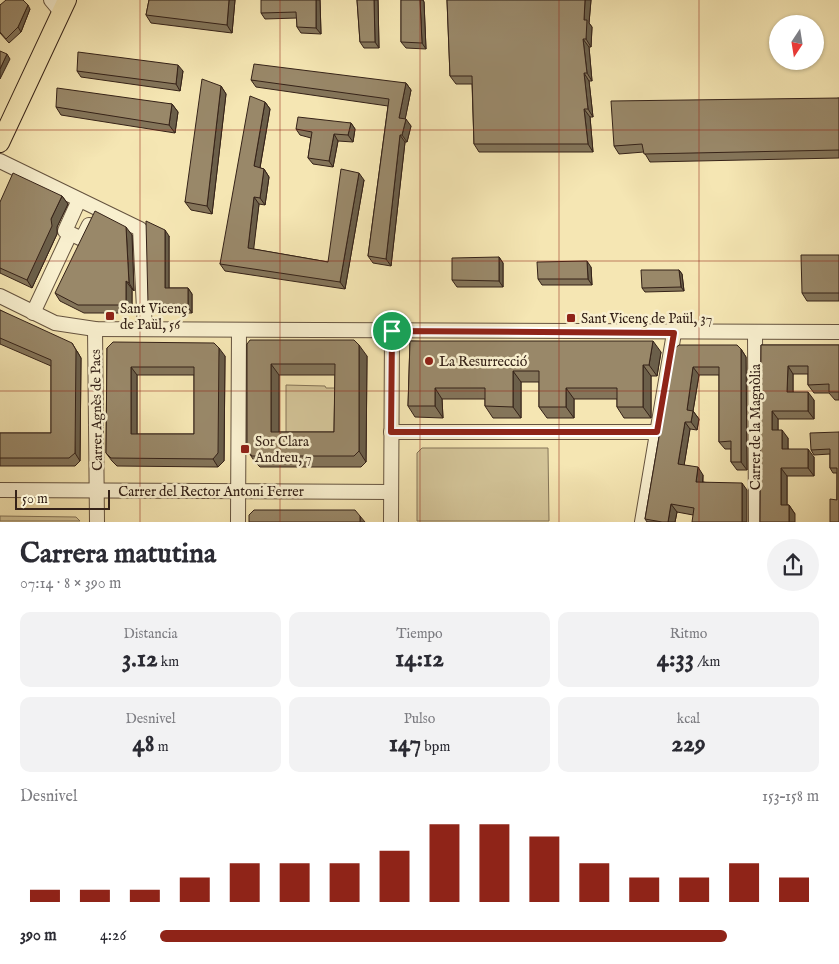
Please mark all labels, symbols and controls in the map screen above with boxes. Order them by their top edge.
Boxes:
north arrow [769,15,824,70]
map controls [769,15,824,70]
place label: Sant Vicenç de Paül, 56 [120,300,187,334]
marker: Sant Vicenç de Paül, 56 [104,310,116,322]
pin [371,310,413,352]
place label: Sant Vicenç de Paül, 37 [581,310,712,328]
marker: Sant Vicenç de Paül, 37 [565,312,577,324]
icon: arrive [378,317,406,345]
street label: Carrer Agnès de Pacs [87,349,107,471]
place label: La Resurrecció [439,353,528,371]
marker: La Resurrecció [423,355,435,367]
street label: Carrer de la Magnòlia [747,363,765,490]
place label: Sor Clara Andreu, 7 [254,433,312,467]
marker: Sor Clara Andreu, 7 [239,443,251,455]
street label: Carrer del Rector Antoni Ferrer [118,483,304,501]
scale bar [15,487,110,510]
text: 50 m [22,490,48,508]
text: Carrera matutina [20,537,216,572]
button: share [767,539,819,591]
text: 07:14 · 8 × 390 m [20,574,121,594]
text: Distancia [123,625,178,643]
text: Tiempo [396,625,443,643]
text: Ritmo [670,625,707,643]
text: 3.12 [122,643,158,675]
text: 14:12 [395,643,444,675]
text: 4:33 [657,643,694,675]
text: km [158,653,179,671]
text: /km [694,653,720,671]
text: Desnivel [125,710,176,728]
text: Pulso [404,710,435,728]
text: kcal [677,710,700,728]
text: 48 [133,728,155,760]
text: 147 [389,728,421,760]
text: 229 [671,728,706,760]
text: m [155,738,168,756]
text: bpm [421,738,450,756]
text: Desnivel [20,787,77,807]
text: 153–158 m [762,787,819,807]
text: 390 m [20,926,57,946]
text: 4:26 [100,926,126,946]

